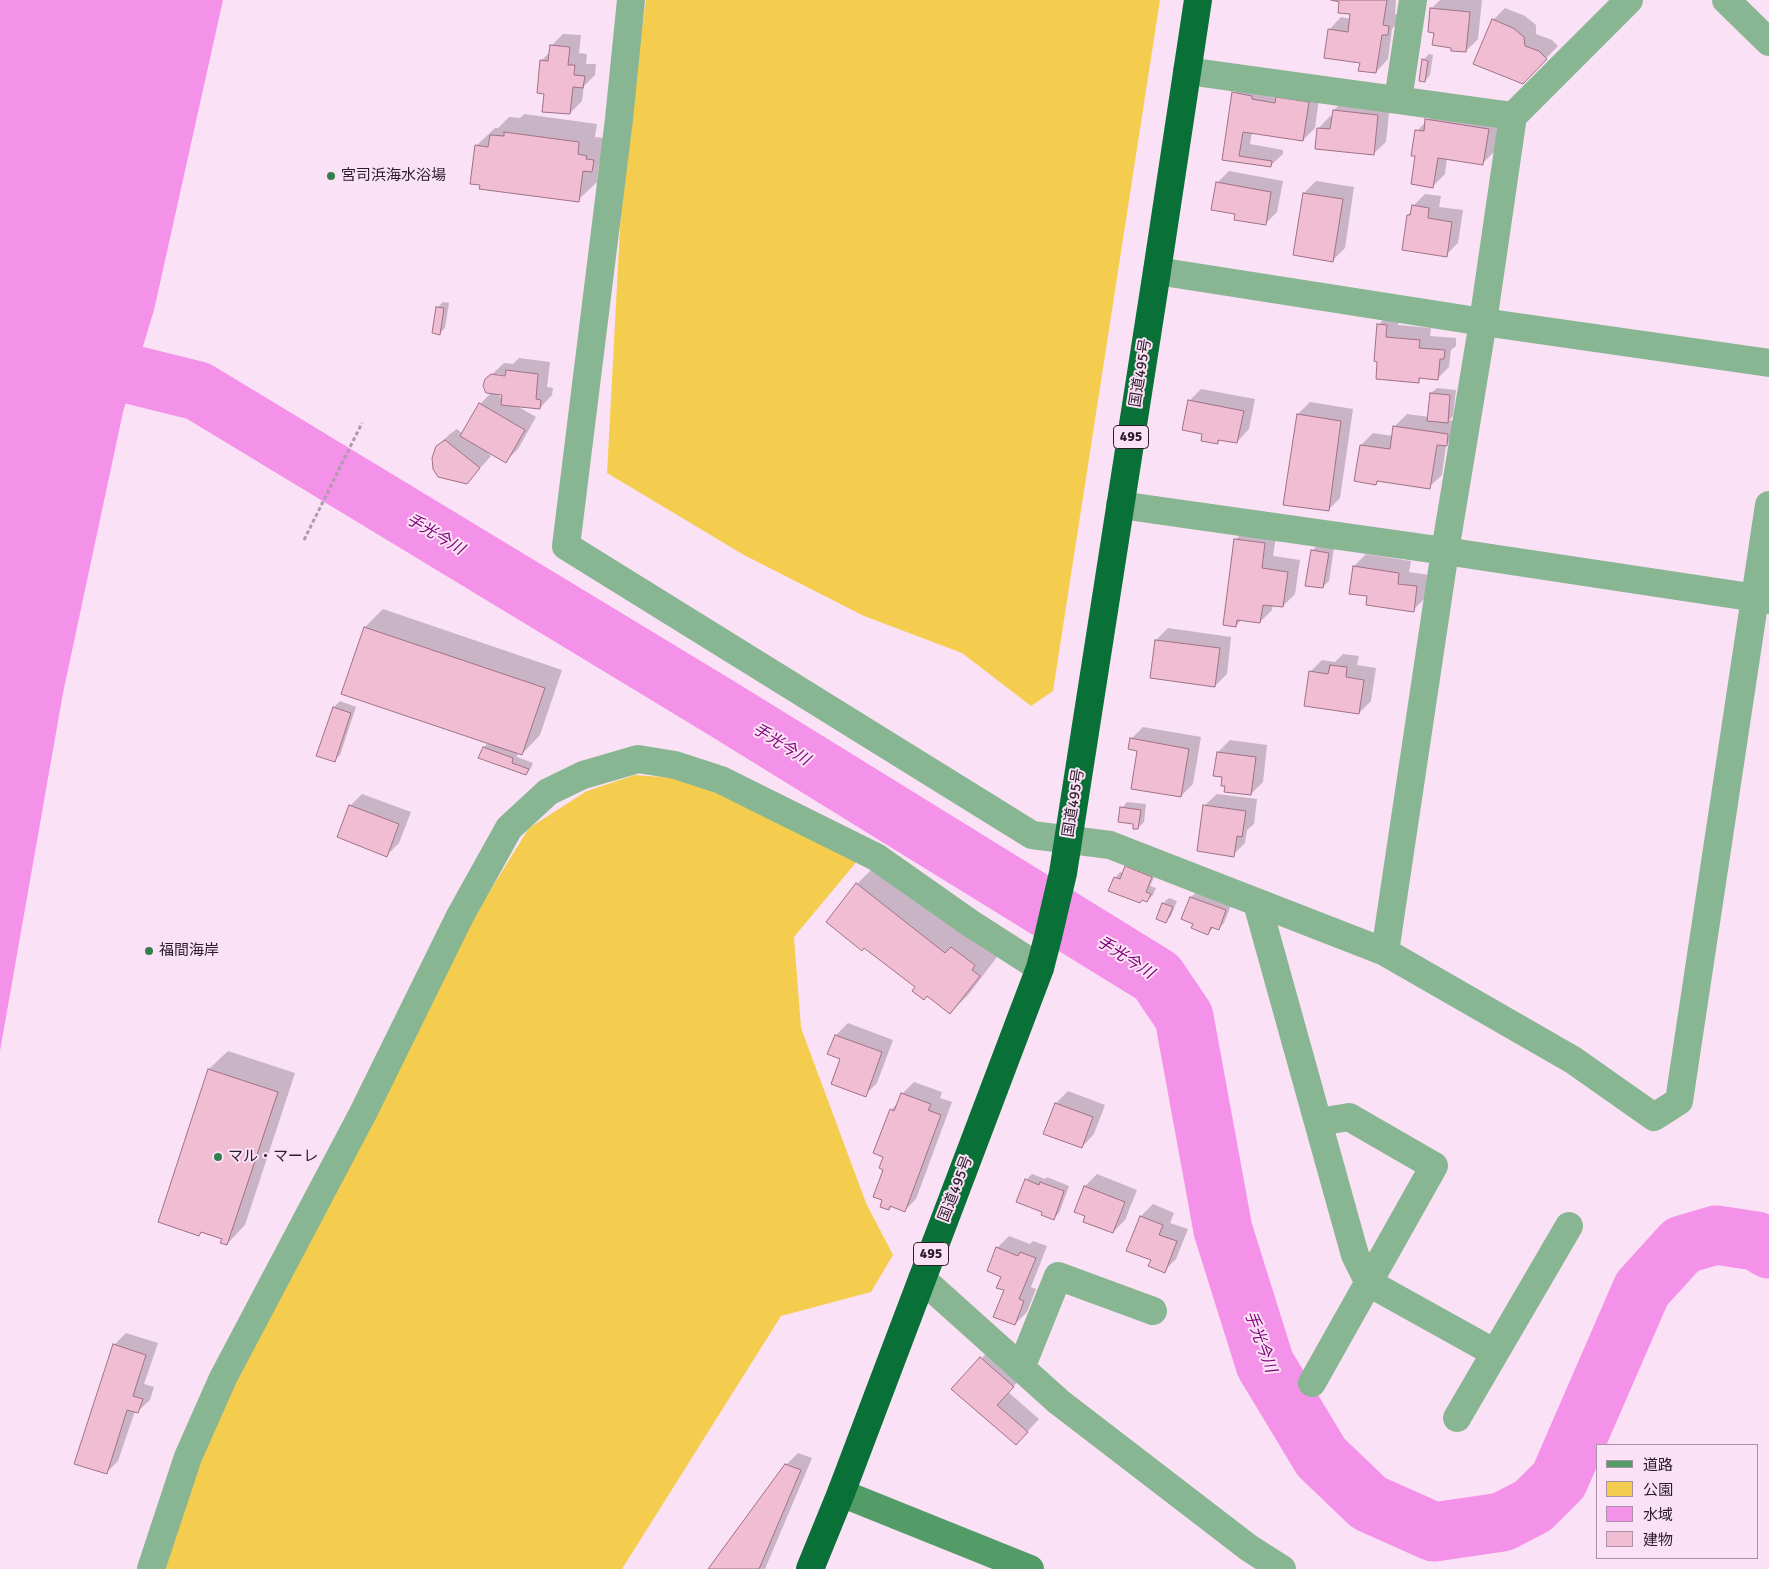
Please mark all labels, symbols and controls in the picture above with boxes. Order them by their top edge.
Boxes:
place label: 宮司浜海水浴場 [341,167,446,185]
marker: 宮司浜海水浴場 [325,170,337,182]
street label: 国道495号 [1127,337,1155,409]
road number: 495 [1114,426,1148,448]
water label: 手光今川 [403,510,467,560]
water label: 手光今川 [749,720,813,770]
street label: 国道495号 [1060,767,1088,839]
water label: 手光今川 [1093,933,1157,983]
place label: 福間海岸 [159,942,219,960]
marker: 福間海岸 [143,945,155,957]
place label: マル・マーレ [228,1148,318,1166]
marker: マル・マーレ [212,1151,224,1163]
street label: 国道495号 [935,1153,977,1225]
road number: 495 [914,1242,948,1266]
water label: 手光今川 [1240,1309,1280,1375]
legend [1596,1444,1759,1559]
text: 道路 [1643,1456,1673,1474]
text: 公園 [1643,1481,1673,1499]
text: 水域 [1643,1506,1673,1524]
text: 建物 [1643,1531,1673,1549]

